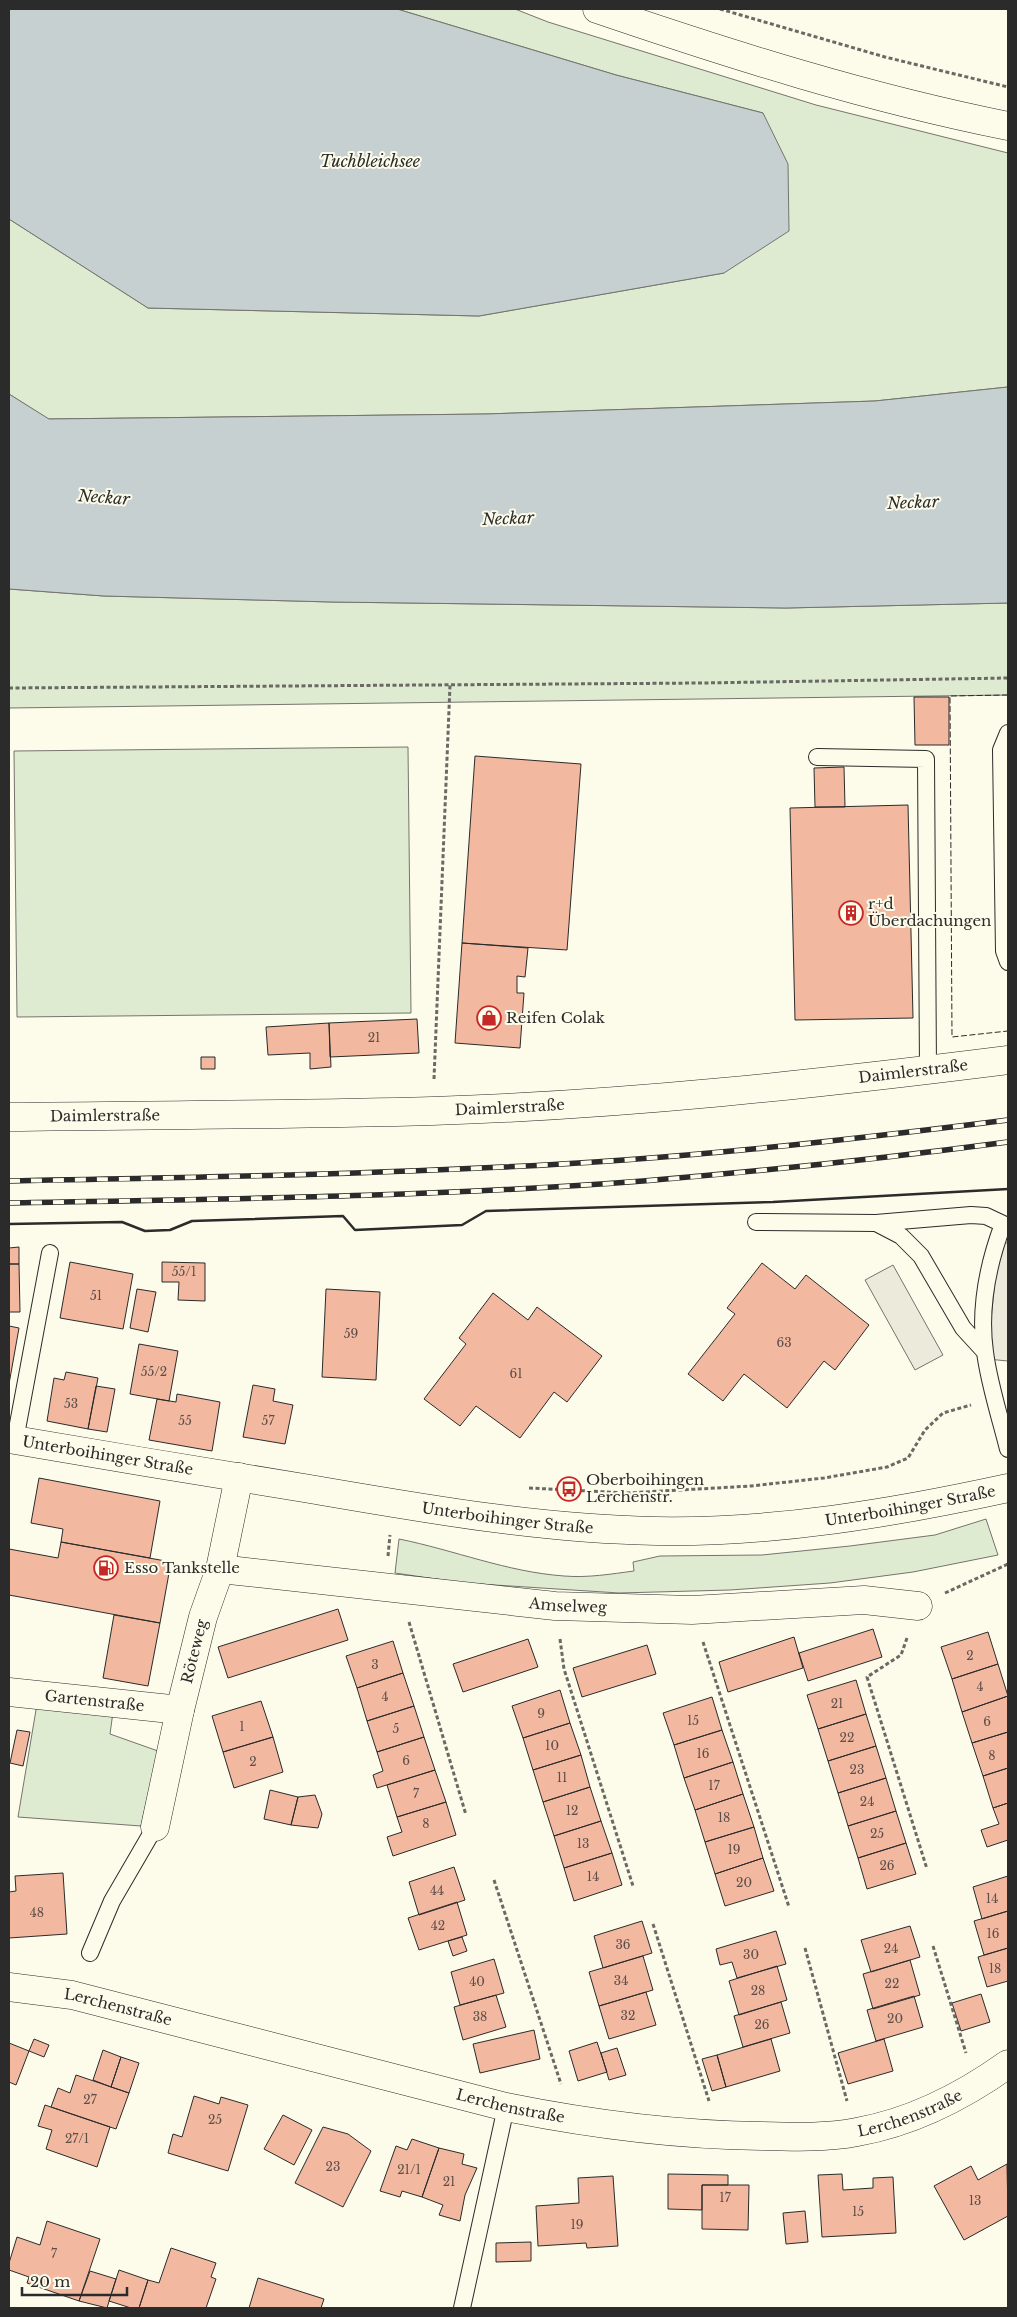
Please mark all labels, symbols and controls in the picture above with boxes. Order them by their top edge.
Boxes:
water label: Tuchbleichsee [320,151,421,171]
water label: Neckar [76,485,131,509]
water label: Neckar [886,491,940,513]
water label: Neckar [481,507,535,529]
place label: r+d Überdachungen [868,894,991,930]
building icon: r+d Überdachungen [838,900,864,926]
shop icon: Reifen Colak [476,1005,502,1031]
place label: Reifen Colak [506,1008,606,1027]
house number: 21 [368,1030,380,1045]
street label: Daimlerstraße [857,1055,969,1087]
street label: Daimlerstraße [454,1095,565,1119]
street label: Daimlerstraße [50,1105,160,1125]
house number: 55/1 [172,1264,196,1279]
house number: 51 [90,1288,102,1303]
house number: 59 [344,1326,358,1341]
house number: 63 [776,1335,792,1350]
house number: 55/2 [141,1364,167,1379]
house number: 61 [509,1366,523,1381]
house number: 53 [64,1396,78,1411]
house number: 55 [178,1413,192,1428]
house number: 57 [262,1413,275,1428]
street label: Unterboihinger Straße [21,1431,195,1479]
place label: Oberboihingen Lerchenstr. [586,1470,704,1506]
bus stop icon: Oberboihingen Lerchenstr. [556,1476,582,1502]
street label: Unterboihinger Straße [824,1481,997,1530]
street label: Unterboihinger Straße [420,1498,594,1537]
fuel station icon: Esso Tankstelle [93,1555,119,1581]
place label: Esso Tankstelle [124,1558,240,1577]
street label: Amselweg [527,1593,608,1617]
street label: Röteweg [177,1616,211,1685]
house number: 2 [966,1648,974,1663]
house number: 3 [371,1657,379,1672]
house number: 4 [976,1679,984,1694]
street label: Gartenstraße [44,1686,145,1715]
house number: 4 [381,1689,389,1704]
house number: 21 [831,1696,843,1711]
house number: 9 [537,1706,545,1721]
house number: 15 [687,1713,699,1728]
house number: 6 [983,1714,991,1729]
house number: 1 [239,1719,245,1734]
house number: 5 [393,1721,400,1736]
house number: 22 [840,1730,854,1745]
house number: 10 [545,1738,559,1753]
house number: 16 [696,1746,710,1761]
house number: 8 [988,1748,996,1763]
house number: 6 [402,1753,410,1768]
house number: 2 [249,1754,257,1769]
house number: 23 [850,1762,864,1777]
house number: 11 [557,1770,567,1785]
house number: 17 [708,1778,721,1793]
house number: 7 [413,1786,420,1801]
house number: 24 [860,1794,874,1809]
house number: 12 [566,1803,578,1818]
house number: 18 [718,1810,730,1825]
house number: 8 [422,1816,430,1831]
house number: 25 [870,1826,884,1841]
house number: 13 [577,1836,589,1851]
house number: 19 [727,1842,741,1857]
house number: 26 [879,1858,895,1873]
house number: 14 [587,1869,599,1884]
house number: 20 [736,1875,752,1890]
house number: 44 [430,1883,444,1898]
house number: 14 [986,1891,998,1906]
house number: 48 [30,1905,44,1920]
house number: 42 [431,1918,445,1933]
house number: 16 [986,1926,1000,1941]
house number: 36 [615,1937,631,1952]
house number: 24 [884,1941,898,1956]
house number: 30 [743,1947,759,1962]
house number: 18 [989,1961,1001,1976]
house number: 34 [614,1973,628,1988]
house number: 40 [469,1974,485,1989]
house number: 22 [885,1976,899,1991]
house number: 28 [751,1983,765,1998]
street label: Lerchenstraße [63,1984,174,2029]
house number: 32 [621,2008,635,2023]
house number: 38 [473,2009,487,2024]
house number: 20 [887,2011,903,2026]
house number: 26 [754,2017,770,2032]
street label: Lerchenstraße [454,2085,566,2127]
street label: Lerchenstraße [856,2085,965,2141]
house number: 27 [83,2092,98,2107]
house number: 25 [208,2112,222,2127]
house number: 27/1 [65,2131,89,2146]
house number: 23 [326,2159,340,2174]
house number: 21/1 [397,2162,421,2177]
house number: 21 [443,2174,455,2189]
house number: 17 [719,2190,732,2205]
house number: 13 [969,2193,981,2208]
house number: 15 [852,2204,864,2219]
house number: 19 [570,2217,584,2232]
house number: 7 [51,2246,58,2261]
scale bar [22,2264,128,2296]
text: 20 m [30,2272,70,2291]

